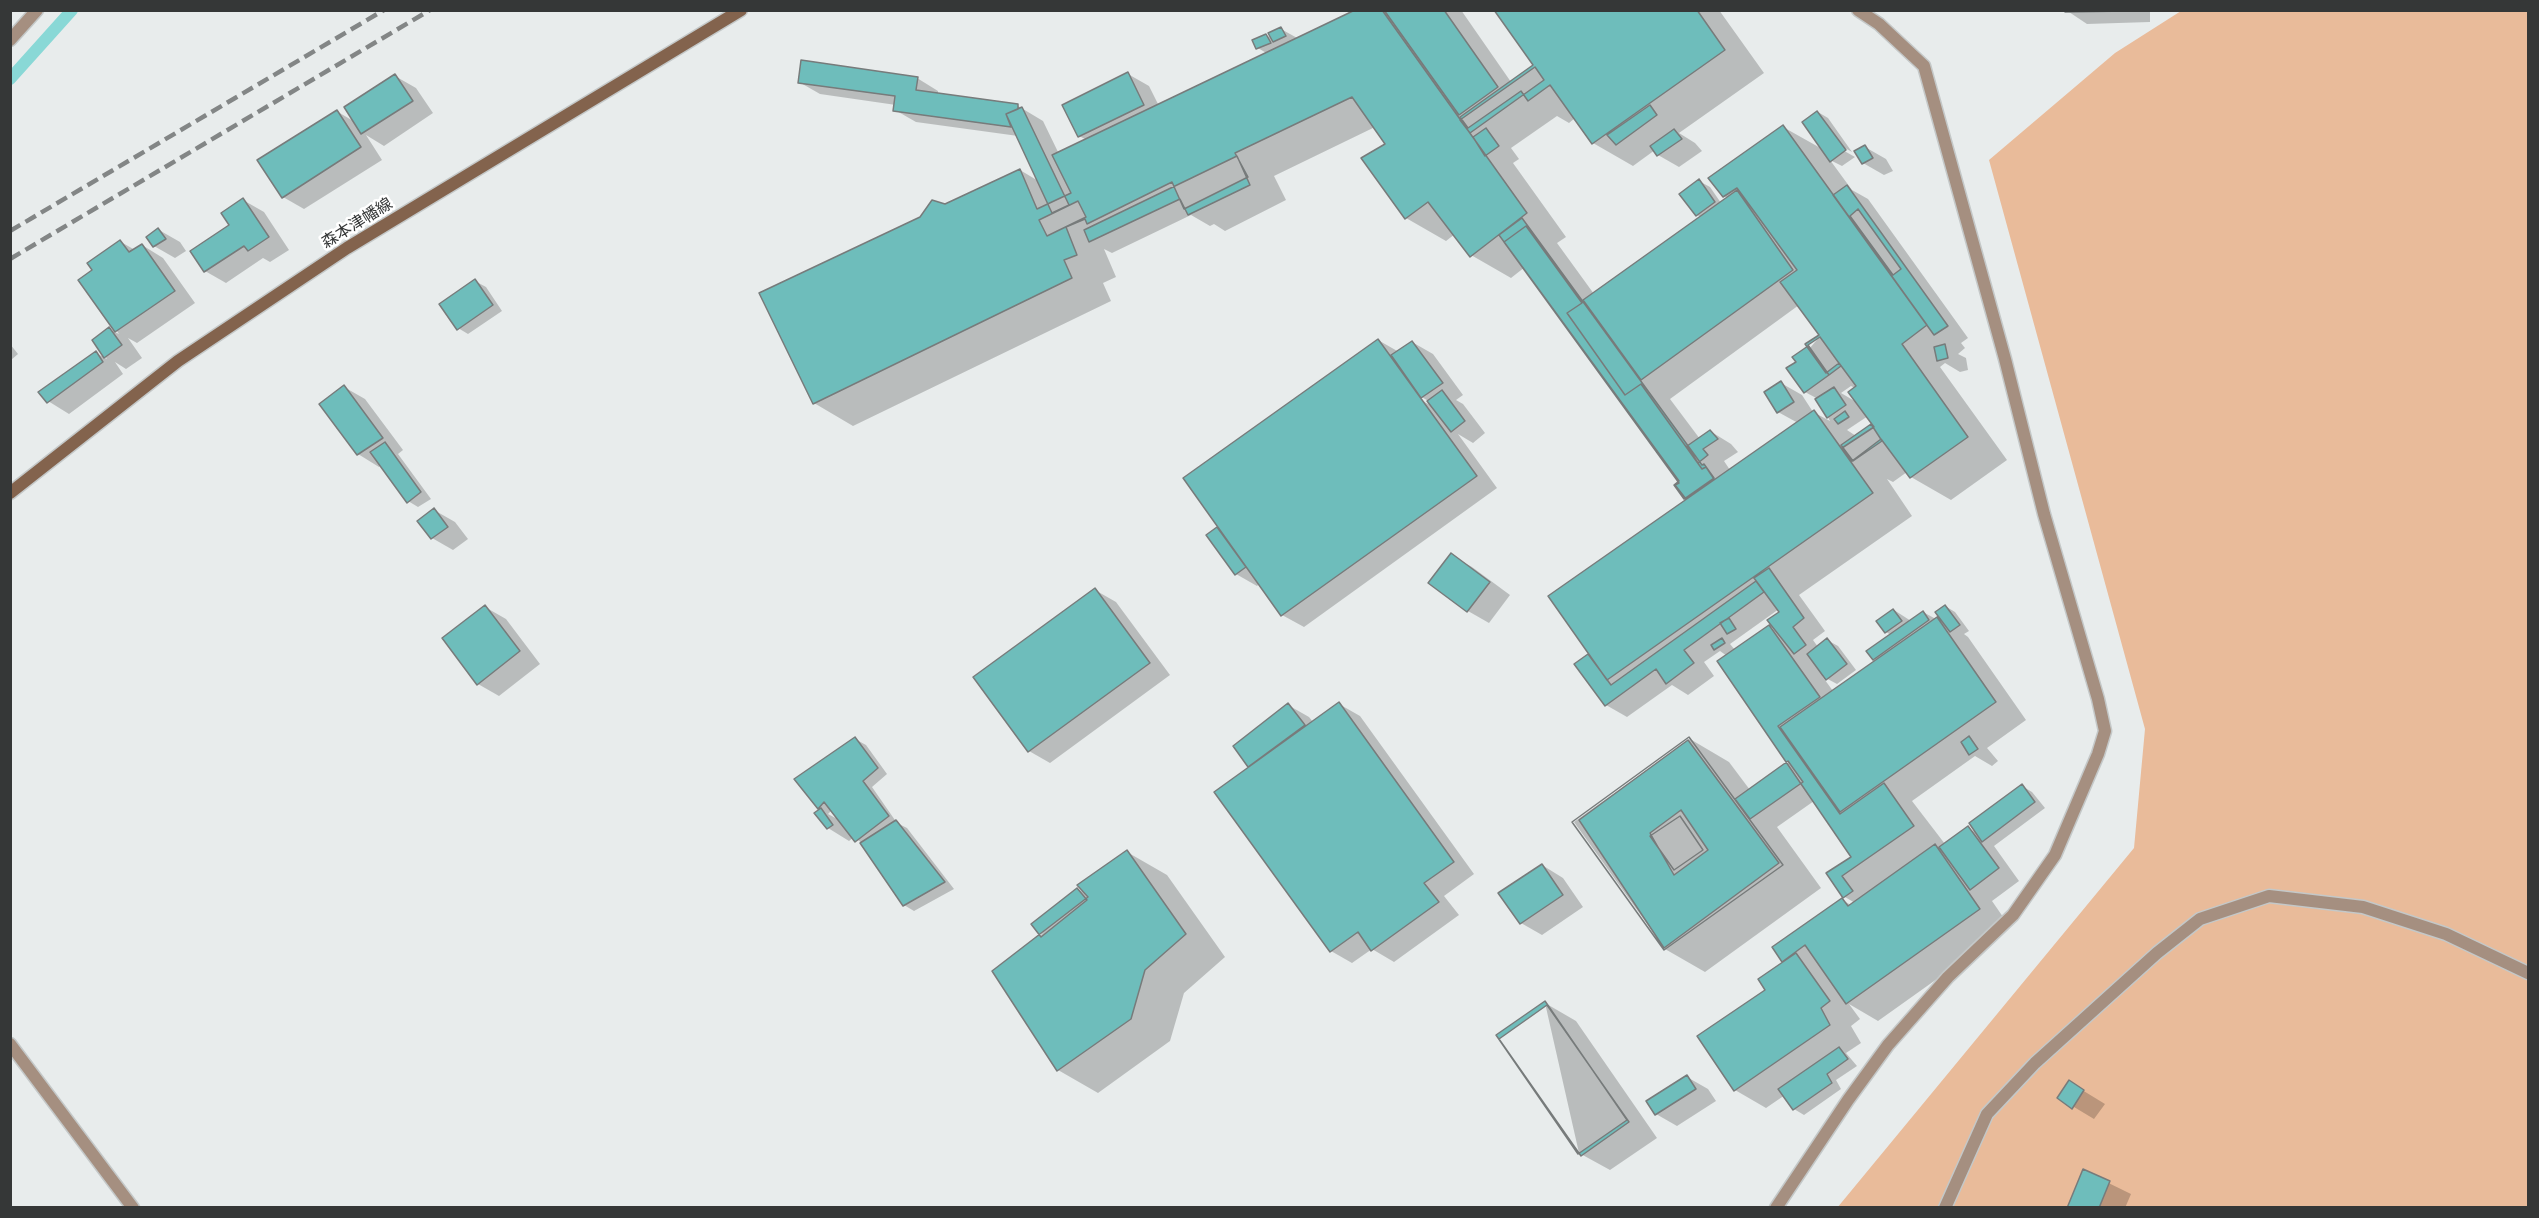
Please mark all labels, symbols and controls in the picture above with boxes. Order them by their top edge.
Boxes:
street label: 森本津幡線 [318,194,396,252]

